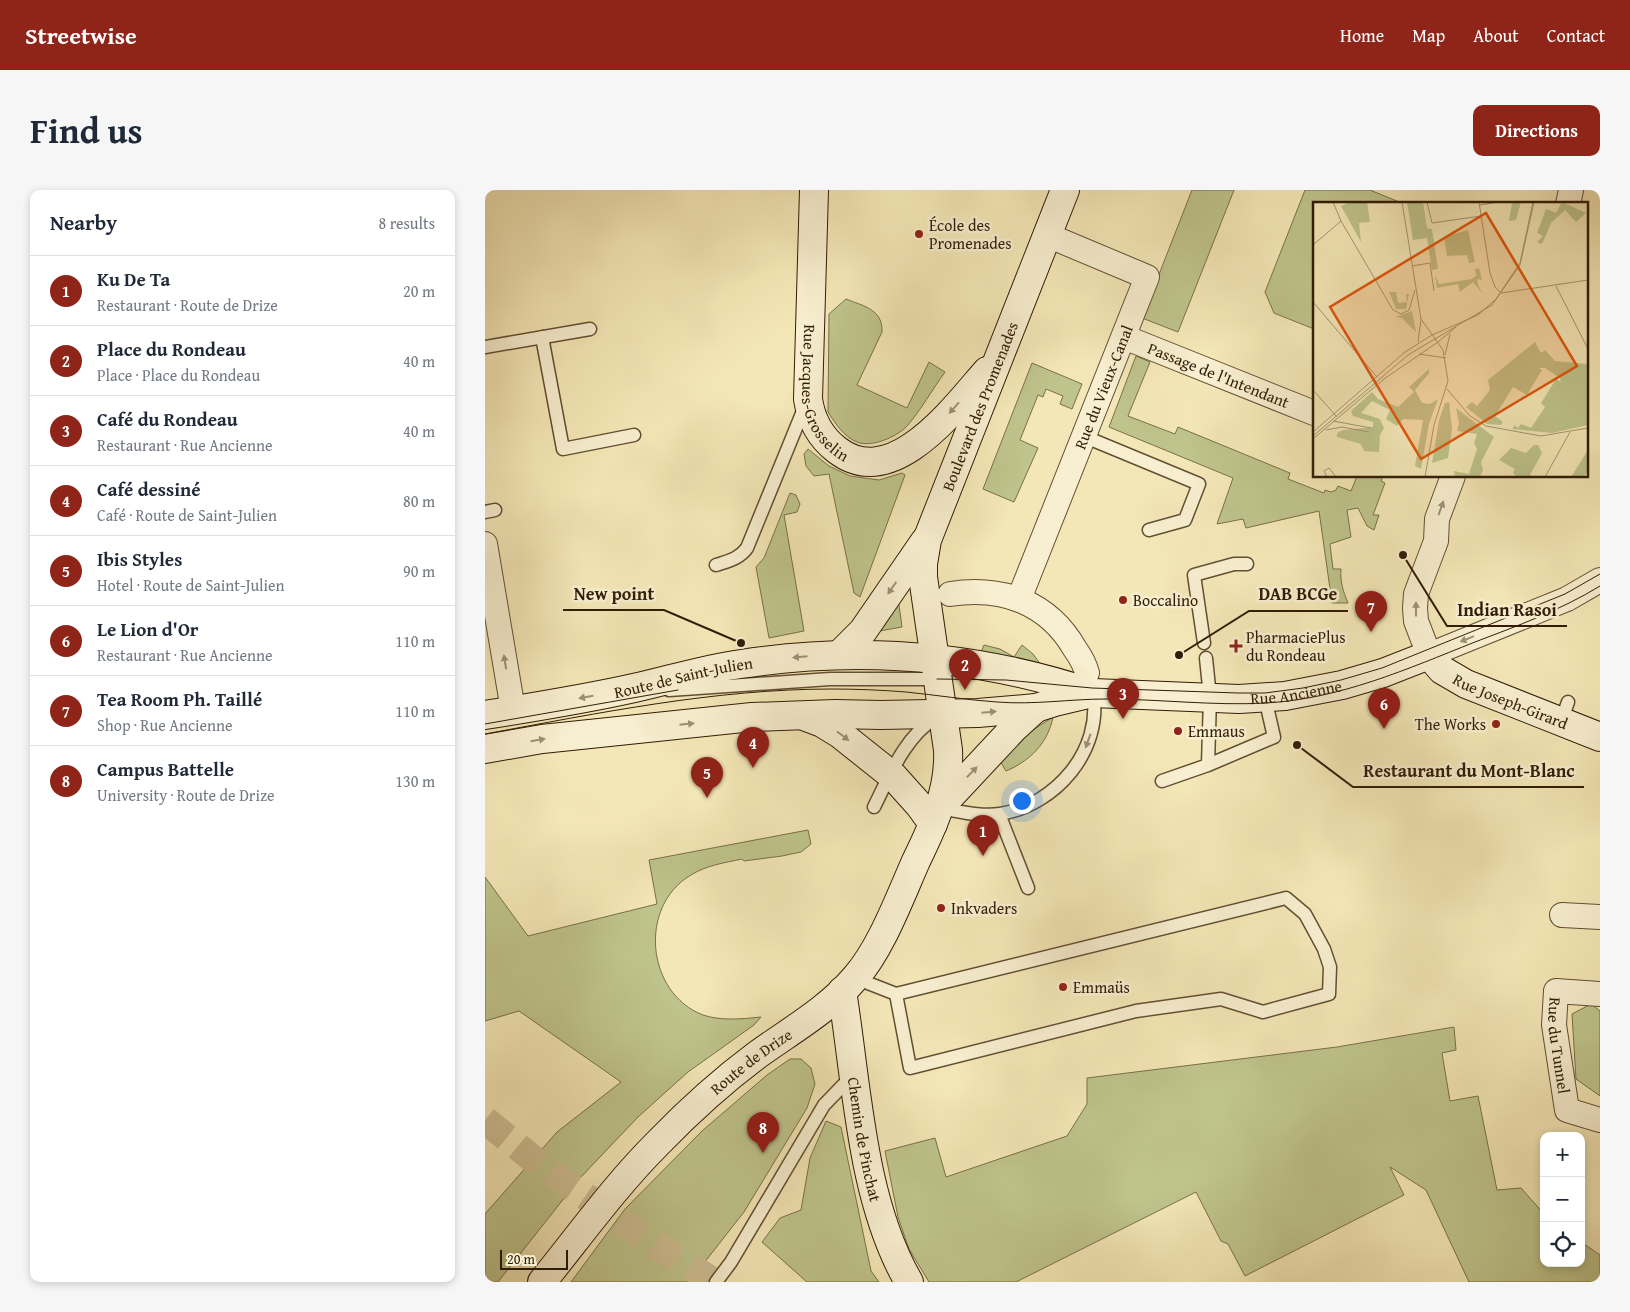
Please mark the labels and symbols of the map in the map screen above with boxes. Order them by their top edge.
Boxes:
inset map [1313,202,1587,478]
place label: École des Promenades [929,213,1012,255]
marker: École des Promenades [913,228,925,240]
street label: Boulevard des Promenades [936,318,1024,494]
street label: Rue du Vieux-Canal [1068,321,1139,453]
street label: Rue Jacques-Grosselin [796,324,854,467]
street label: Passage de l'Intendant [1144,336,1293,414]
one-way arrow [948,402,960,414]
one-way arrow [1437,500,1445,515]
callout: New point [563,577,664,610]
callout: DAB BCGe [1249,578,1348,611]
text: New point [574,580,655,607]
text: DAB BCGe [1259,580,1338,607]
one-way arrow [887,581,897,595]
place label: Boccalino [1133,588,1198,612]
pin: 7 [1355,591,1387,632]
callout: Indian Rasoi [1447,593,1567,626]
marker: Boccalino [1117,594,1129,606]
text: Indian Rasoi [1457,596,1557,623]
one-way arrow [1412,600,1420,616]
place label: PharmaciePlus du Rondeau [1246,625,1346,667]
one-way arrow [1459,635,1474,643]
marker: PharmaciePlus du Rondeau [1230,640,1242,652]
pin: 2 [949,649,981,690]
street label: Route de Saint-Julien [612,650,754,704]
one-way arrow [501,654,509,670]
one-way arrow [792,654,808,662]
street label: Rue Joseph-Girard [1448,667,1572,735]
street label: Rue Ancienne [1250,673,1344,710]
pin: 3 [1107,678,1139,719]
pin: 6 [1368,688,1400,729]
one-way arrow [578,693,593,701]
one-way arrow [982,708,998,716]
place label: The Works [1415,712,1486,736]
marker: The Works [1490,718,1502,730]
place label: Emmaus [1188,719,1245,743]
one-way arrow [680,720,696,728]
marker: Emmaus [1172,725,1184,737]
pin: 4 [737,727,769,768]
one-way arrow [836,731,849,742]
one-way arrow [1084,734,1092,749]
one-way arrow [530,735,546,743]
callout: Restaurant du Mont-Blanc [1353,754,1584,787]
pin: 5 [691,757,723,798]
text: Restaurant du Mont-Blanc [1363,757,1575,784]
one-way arrow [966,766,978,778]
your location [1009,788,1035,814]
pin: 1 [967,815,999,856]
place label: Inkvaders [951,896,1017,920]
marker: Inkvaders [935,902,947,914]
place label: Emmaüs [1073,975,1130,999]
marker: Emmaüs [1057,981,1069,993]
street label: Rue du Tunnel [1542,997,1576,1096]
street label: Route de Drize [704,1022,797,1100]
street label: Chemin de Pinchat [842,1076,888,1205]
pin: 8 [747,1112,779,1153]
scale bar [500,1247,567,1270]

